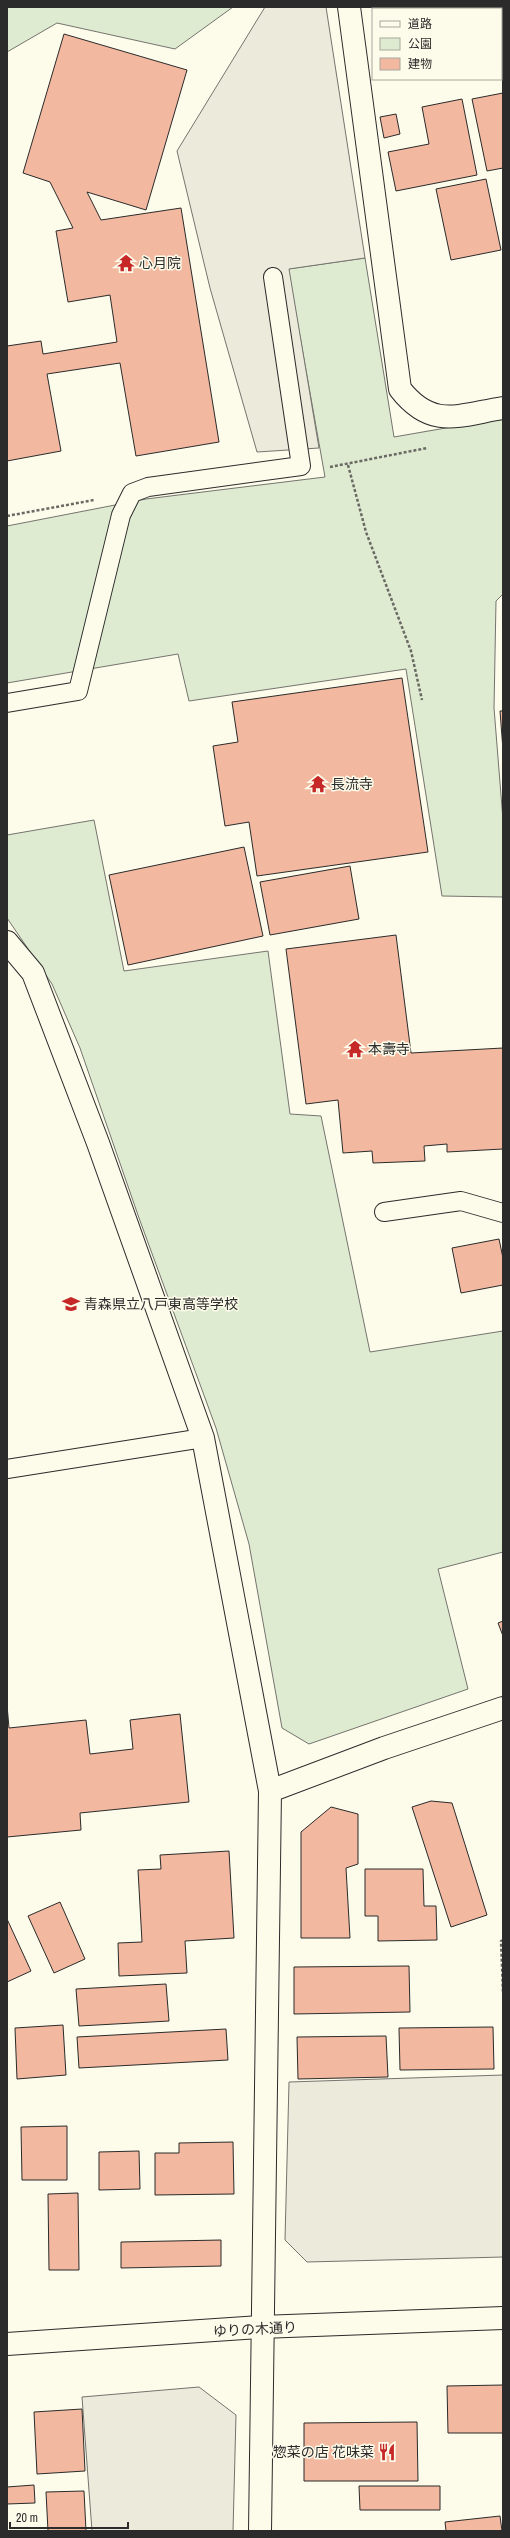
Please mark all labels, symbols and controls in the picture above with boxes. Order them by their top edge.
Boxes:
legend [372,8,502,80]
text: 道路 [408,16,432,32]
text: 公園 [408,36,432,52]
text: 建物 [408,56,432,72]
temple icon: 心月院 [116,253,136,273]
place label: 心月院 [139,254,181,272]
temple icon: 長流寺 [308,774,328,794]
place label: 長流寺 [331,775,373,793]
temple icon: 本壽寺 [345,1039,365,1059]
place label: 本壽寺 [368,1040,410,1058]
school or university icon: 青森県立八戸東高等学校 [61,1294,81,1314]
place label: 青森県立八戸東高等学校 [84,1295,238,1313]
street label: ゆりの木通り [213,2318,297,2340]
restaurant icon: 惣菜の店 花味菜 [377,2442,397,2462]
place label: 惣菜の店 花味菜 [273,2443,374,2461]
scale bar [10,2504,128,2530]
text: 20 m [16,2510,38,2526]

